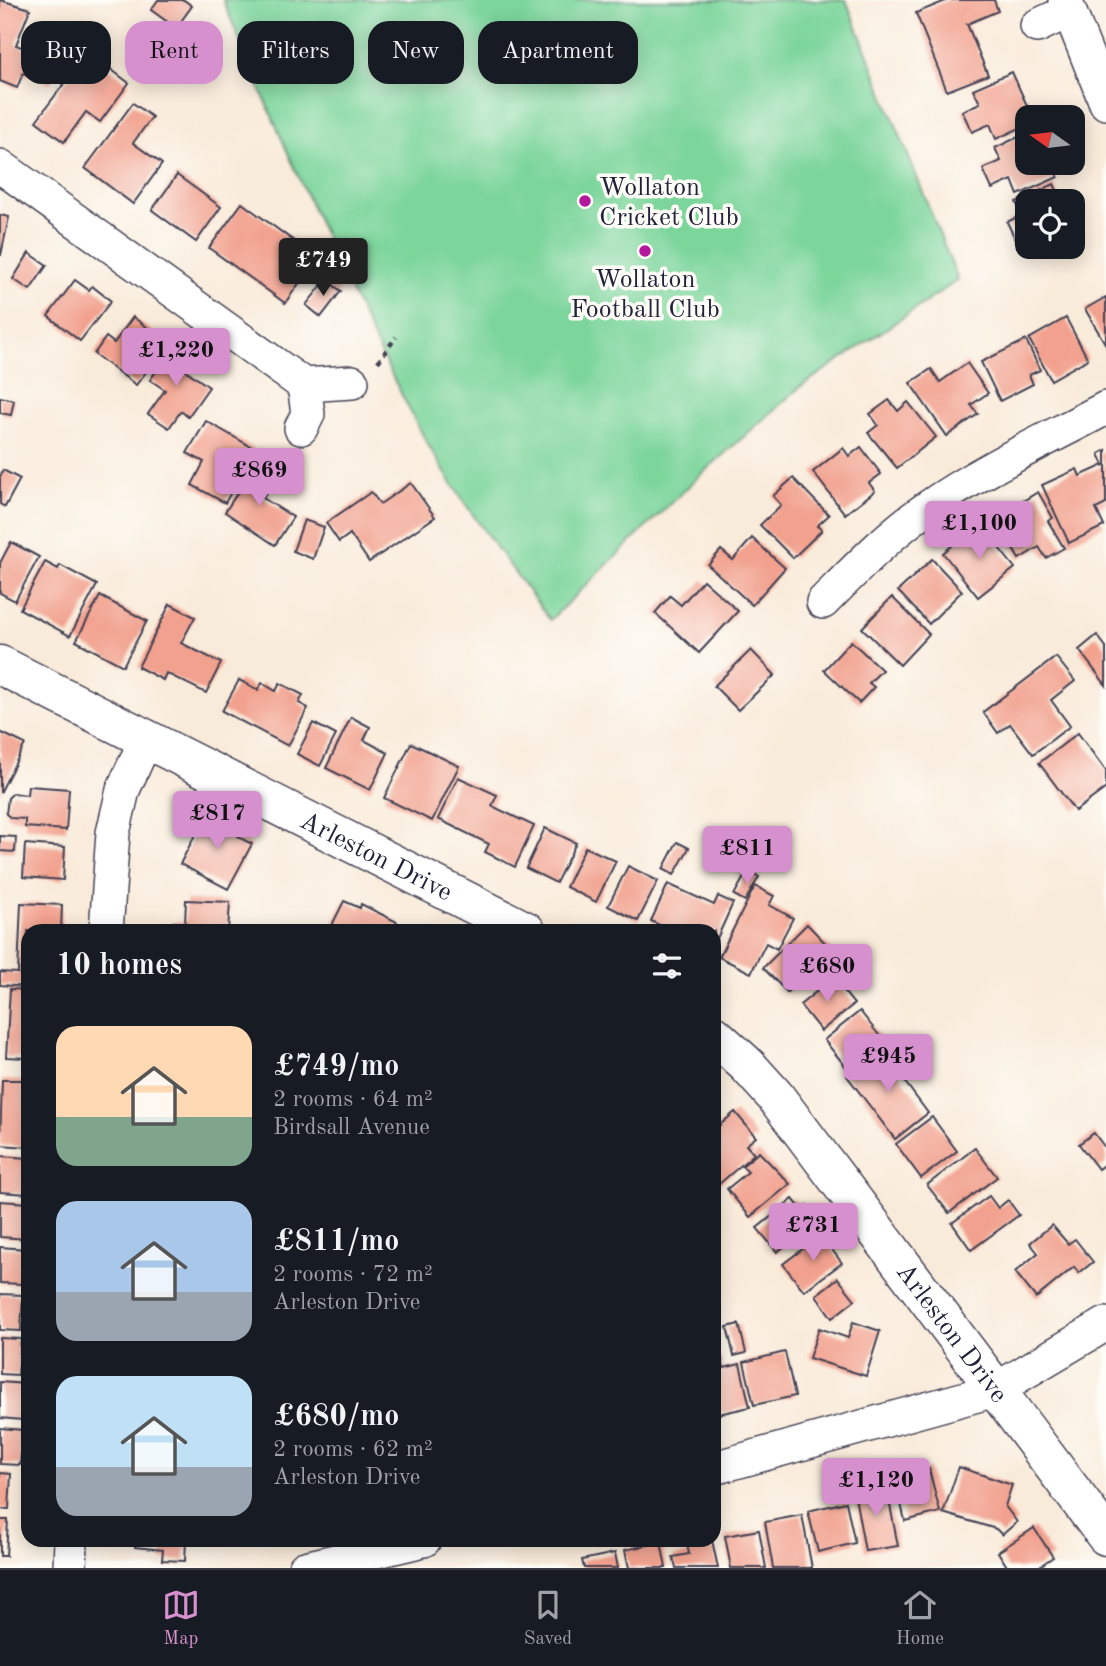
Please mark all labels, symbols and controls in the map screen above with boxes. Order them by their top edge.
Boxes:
chip: Buy [21,21,111,84]
chip: Rent [125,21,223,84]
chip: Filters [237,21,354,84]
chip: New [368,21,464,84]
chip: Apartment [478,21,638,84]
north arrow [1015,105,1085,175]
map controls [1015,105,1085,259]
place label: Wollaton Cricket Club [599,175,739,231]
button: locate [1015,189,1085,259]
marker: Wollaton Cricket Club [577,193,593,209]
pin: £749 [282,238,364,298]
marker: Wollaton Football Club [637,243,653,259]
text: £749 [295,249,351,272]
place label: Wollaton Football Club [570,267,720,323]
pin: £1,220 [119,328,233,388]
text: £1,220 [138,339,214,362]
pin: £869 [218,448,300,508]
text: £869 [231,459,287,482]
pin: £1,100 [922,502,1036,561]
text: £1,100 [941,512,1017,535]
pin: £817 [176,792,258,851]
text: £817 [189,802,245,825]
street label: Arleston Drive [295,808,456,906]
pin: £811 [706,826,788,886]
text: £811 [719,837,775,860]
pin: £680 [786,944,868,1004]
icon: filters [648,947,686,985]
text: 10 homes [56,951,182,981]
text: £680 [799,955,855,978]
pin: £945 [847,1034,929,1094]
text: £945 [860,1045,916,1068]
text: £749/mo [273,1052,399,1082]
icon: home [112,1054,196,1138]
text: 2 rooms · 64 m² [273,1088,433,1111]
text: Birdsall Avenue [273,1116,430,1139]
pin: £731 [772,1204,854,1263]
text: £731 [785,1214,841,1237]
text: £811/mo [273,1227,399,1257]
icon: home [112,1229,196,1313]
street label: Arleston Drive [891,1259,1012,1408]
text: 2 rooms · 72 m² [273,1263,433,1286]
text: Arleston Drive [273,1291,420,1314]
text: £680/mo [273,1402,399,1432]
icon: home [112,1404,196,1488]
text: 2 rooms · 62 m² [273,1438,433,1461]
pin: £1,120 [819,1458,933,1518]
text: Arleston Drive [273,1466,420,1489]
text: £1,120 [838,1469,914,1492]
tab: Map [162,1586,200,1651]
tab: Saved [524,1586,572,1651]
tab: Home [896,1586,944,1651]

